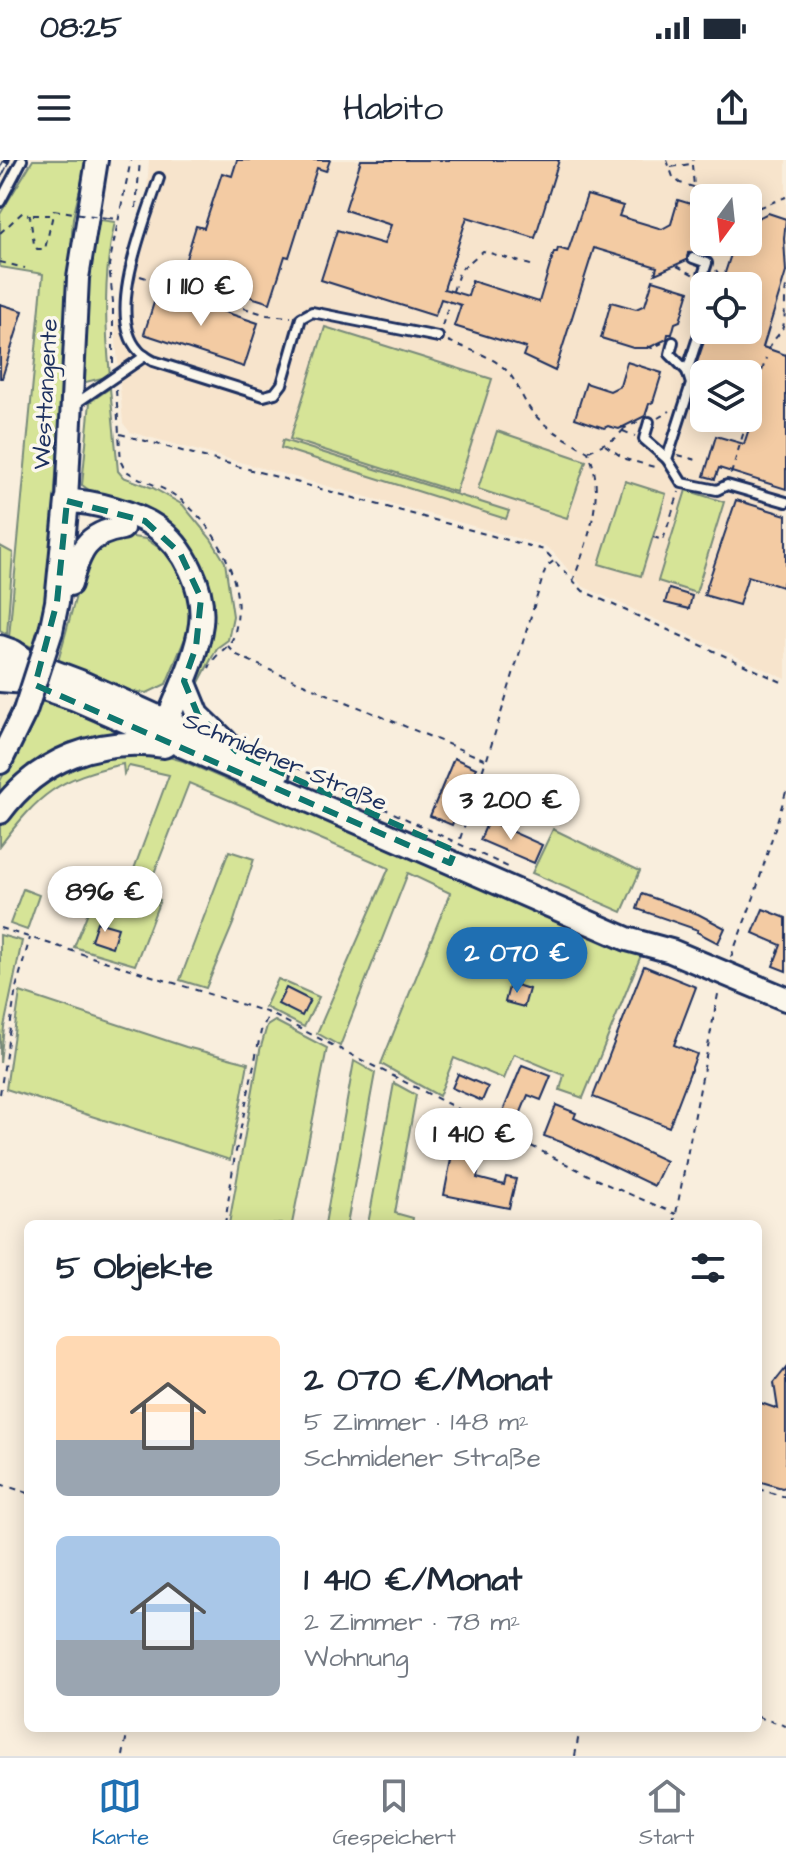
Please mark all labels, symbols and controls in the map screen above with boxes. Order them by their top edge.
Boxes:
text: 08:25 [40,7,122,49]
text: Habito [343,83,443,134]
icon: menu [32,86,76,130]
icon: share [710,86,754,130]
north arrow [690,184,762,256]
map controls [690,184,762,432]
pin: 1 110 € [127,260,275,328]
text: 1 110 € [167,268,235,304]
button: locate [690,272,762,344]
street label: Westtangente [25,318,68,470]
button: layers [690,360,762,432]
street label: Schmidener Straße [178,704,392,820]
pin: 3 200 € [437,774,585,842]
text: 3 200 € [460,782,562,818]
pin: 896 € [49,866,161,934]
text: 896 € [65,874,145,910]
pin: 2 070 € [443,927,591,995]
text: 2 070 € [464,935,570,971]
pin: 1 410 € [400,1108,548,1176]
text: 1 410 € [433,1116,515,1152]
text: 5 Objekte [56,1244,213,1292]
icon: filters [686,1246,730,1290]
text: 2 070 €/Monat [304,1356,552,1404]
icon: home [120,1368,216,1464]
text: 5 Zimmer · 148 m² [304,1404,529,1440]
text: Schmidener Straße [304,1440,541,1476]
text: 1 410 €/Monat [304,1556,522,1604]
icon: home [120,1568,216,1664]
text: 2 Zimmer · 78 m² [304,1604,520,1640]
text: Wohnung [304,1640,409,1676]
tab: Karte [92,1774,149,1853]
tab: Gespeichert [332,1774,456,1853]
tab: Start [639,1774,694,1853]

